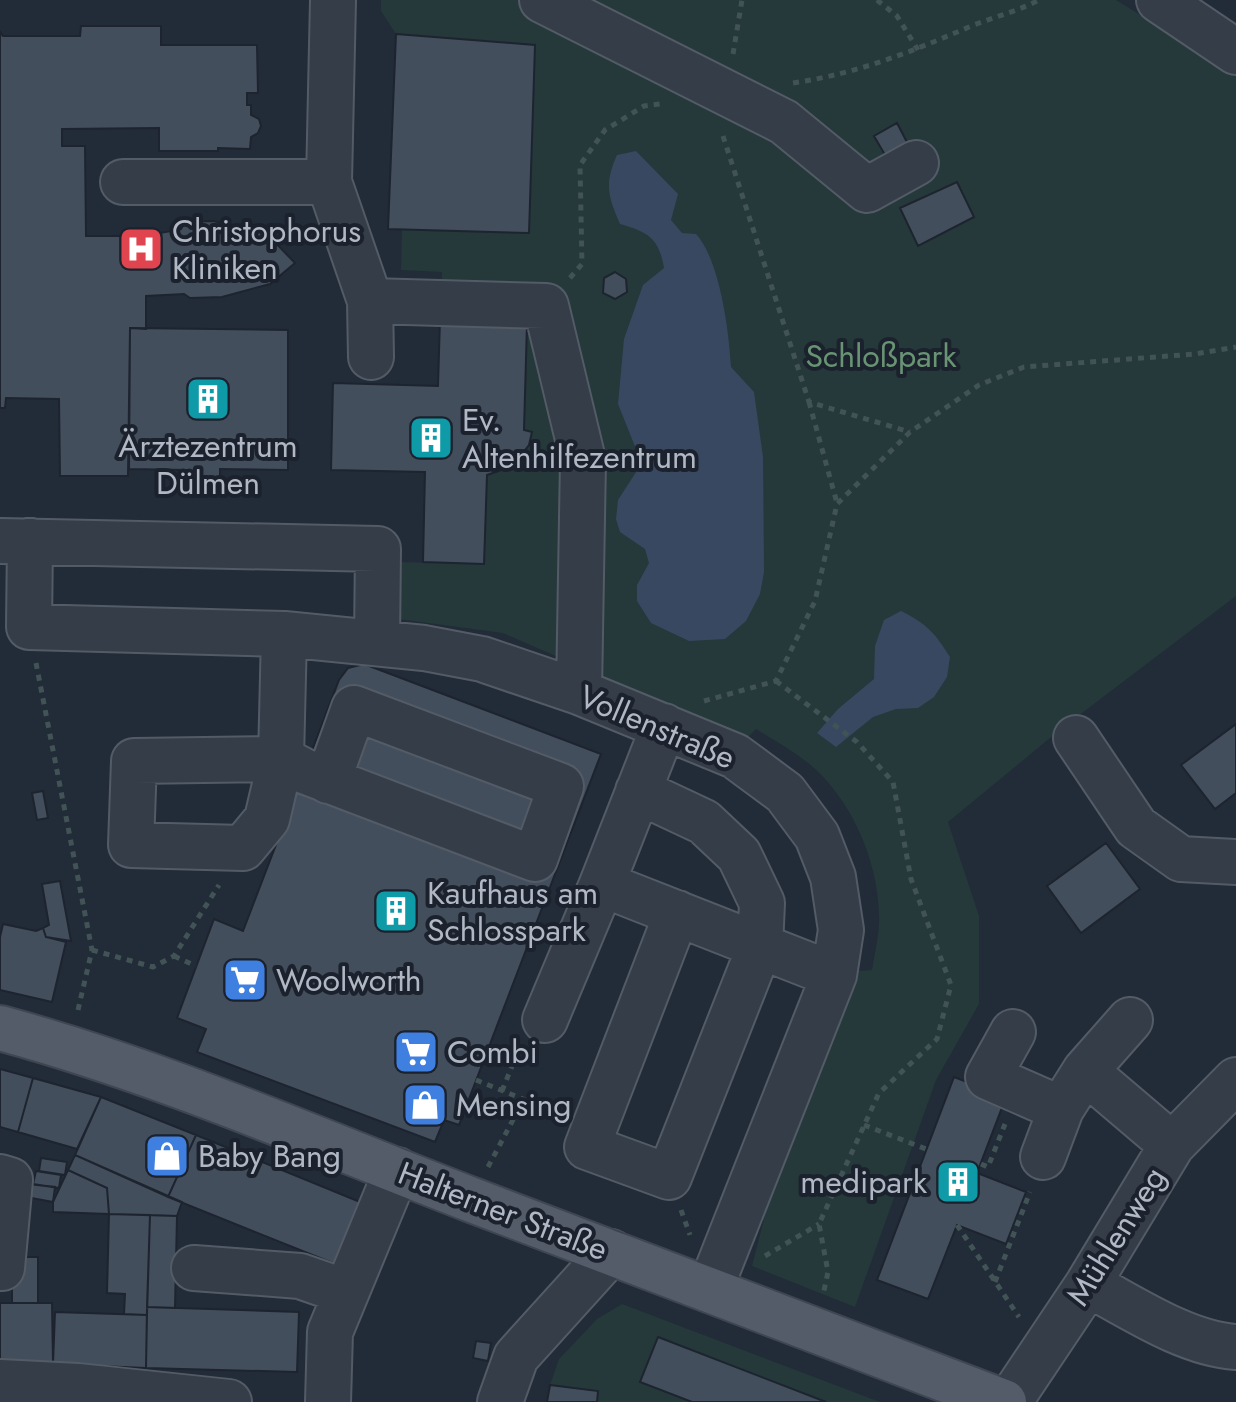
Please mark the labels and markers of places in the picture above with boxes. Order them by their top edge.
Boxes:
place label: Christophorus Kliniken [172,208,361,291]
hospital icon: Christophorus Kliniken [117,225,165,273]
building icon: Ärztezentrum Dülmen [184,375,232,423]
place label: Ev. Altenhilfezentrum [462,397,697,480]
building icon: Ev. Altenhilfezentrum [407,414,455,462]
place label: Ärztezentrum Dülmen [118,423,298,506]
place label: Kaufhaus am Schlosspark [427,870,598,953]
building icon: Kaufhaus am Schlosspark [372,887,420,935]
supermarket icon: Woolworth [221,956,269,1004]
place label: Woolworth [276,957,422,1003]
supermarket icon: Combi [392,1028,440,1076]
place label: Combi [447,1029,538,1075]
shop icon: Mensing [401,1081,449,1129]
place label: Mensing [456,1082,571,1128]
shop icon: Baby Bang [143,1132,191,1180]
place label: Baby Bang [198,1133,341,1179]
building icon: medipark [934,1158,982,1206]
place label: medipark [800,1159,928,1205]

